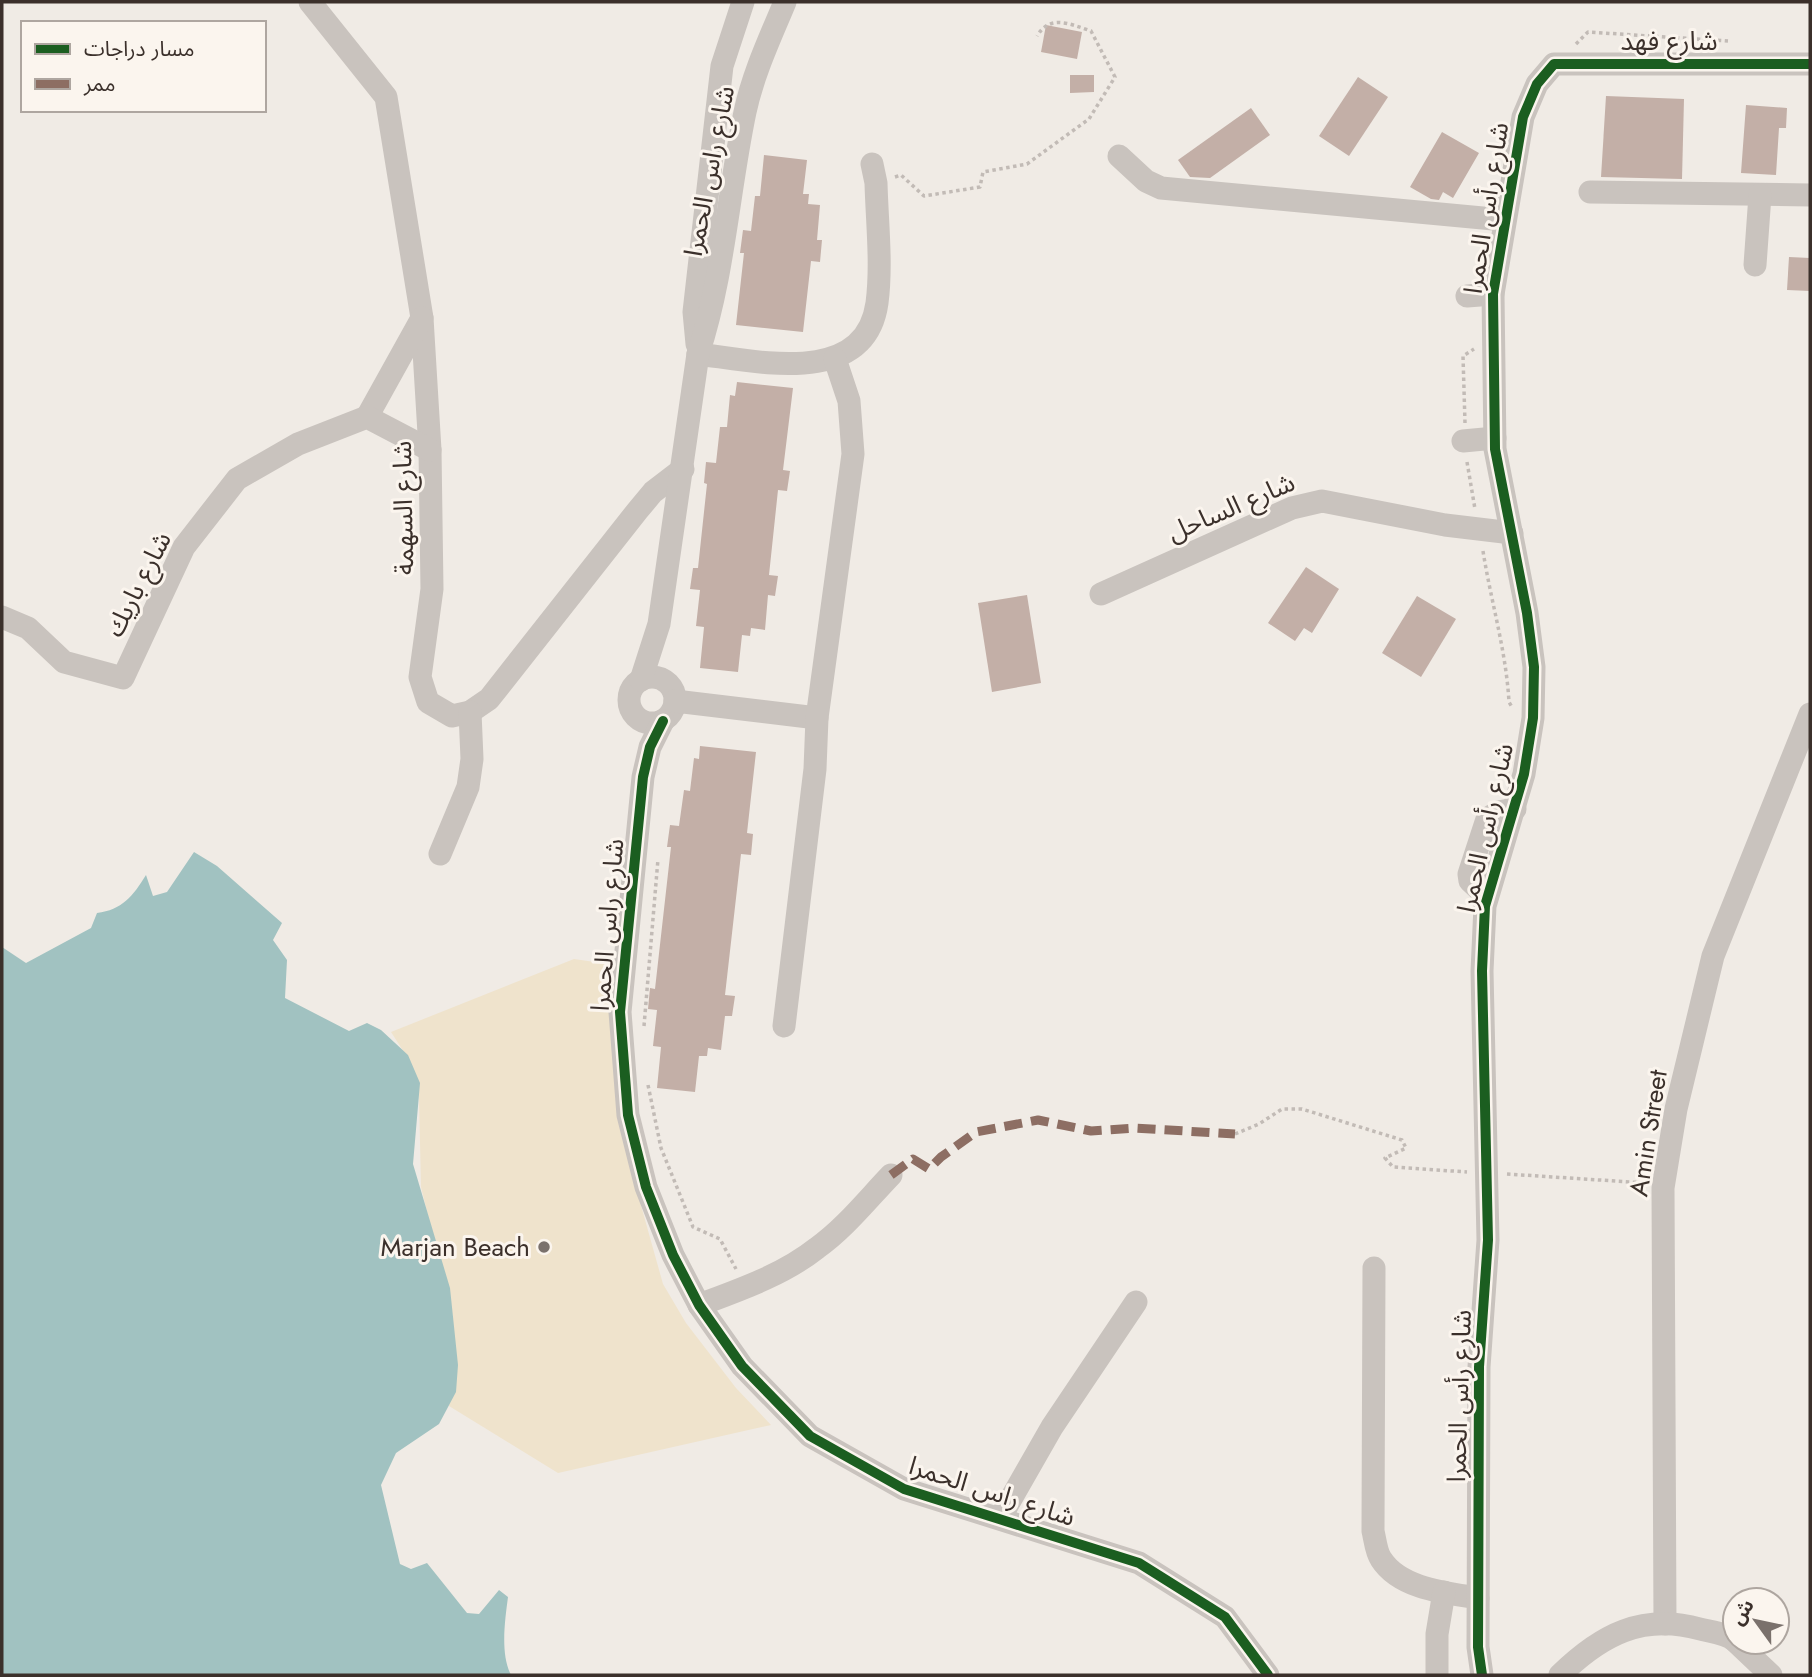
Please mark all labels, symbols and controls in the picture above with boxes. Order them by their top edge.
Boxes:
legend [21,21,266,112]
street label: شارع فهد [1620,22,1718,60]
text: مسار دراجات [84,34,195,64]
text: ممر [83,69,115,99]
street label: شارع راس الحمرا [674,82,744,260]
street label: شارع رأس الحمرا [1454,120,1518,296]
street label: شارع السهمة [383,440,423,576]
street label: شارع الساحل [1161,463,1301,551]
street label: شارع باريك [95,525,181,643]
street label: شارع رأس الحمرا [1447,739,1523,917]
street label: شارع راس الحمرا [581,837,633,1013]
street label: Amin Street [1619,1066,1677,1199]
place label: Marjan Beach [381,1228,530,1266]
marker: Marjan Beach [536,1239,552,1255]
street label: شارع رأس الحمرا [1437,1309,1481,1483]
street label: شارع راس الحمرا [904,1446,1080,1536]
north arrow [1721,1586,1791,1656]
text: ش [1724,1594,1761,1630]

